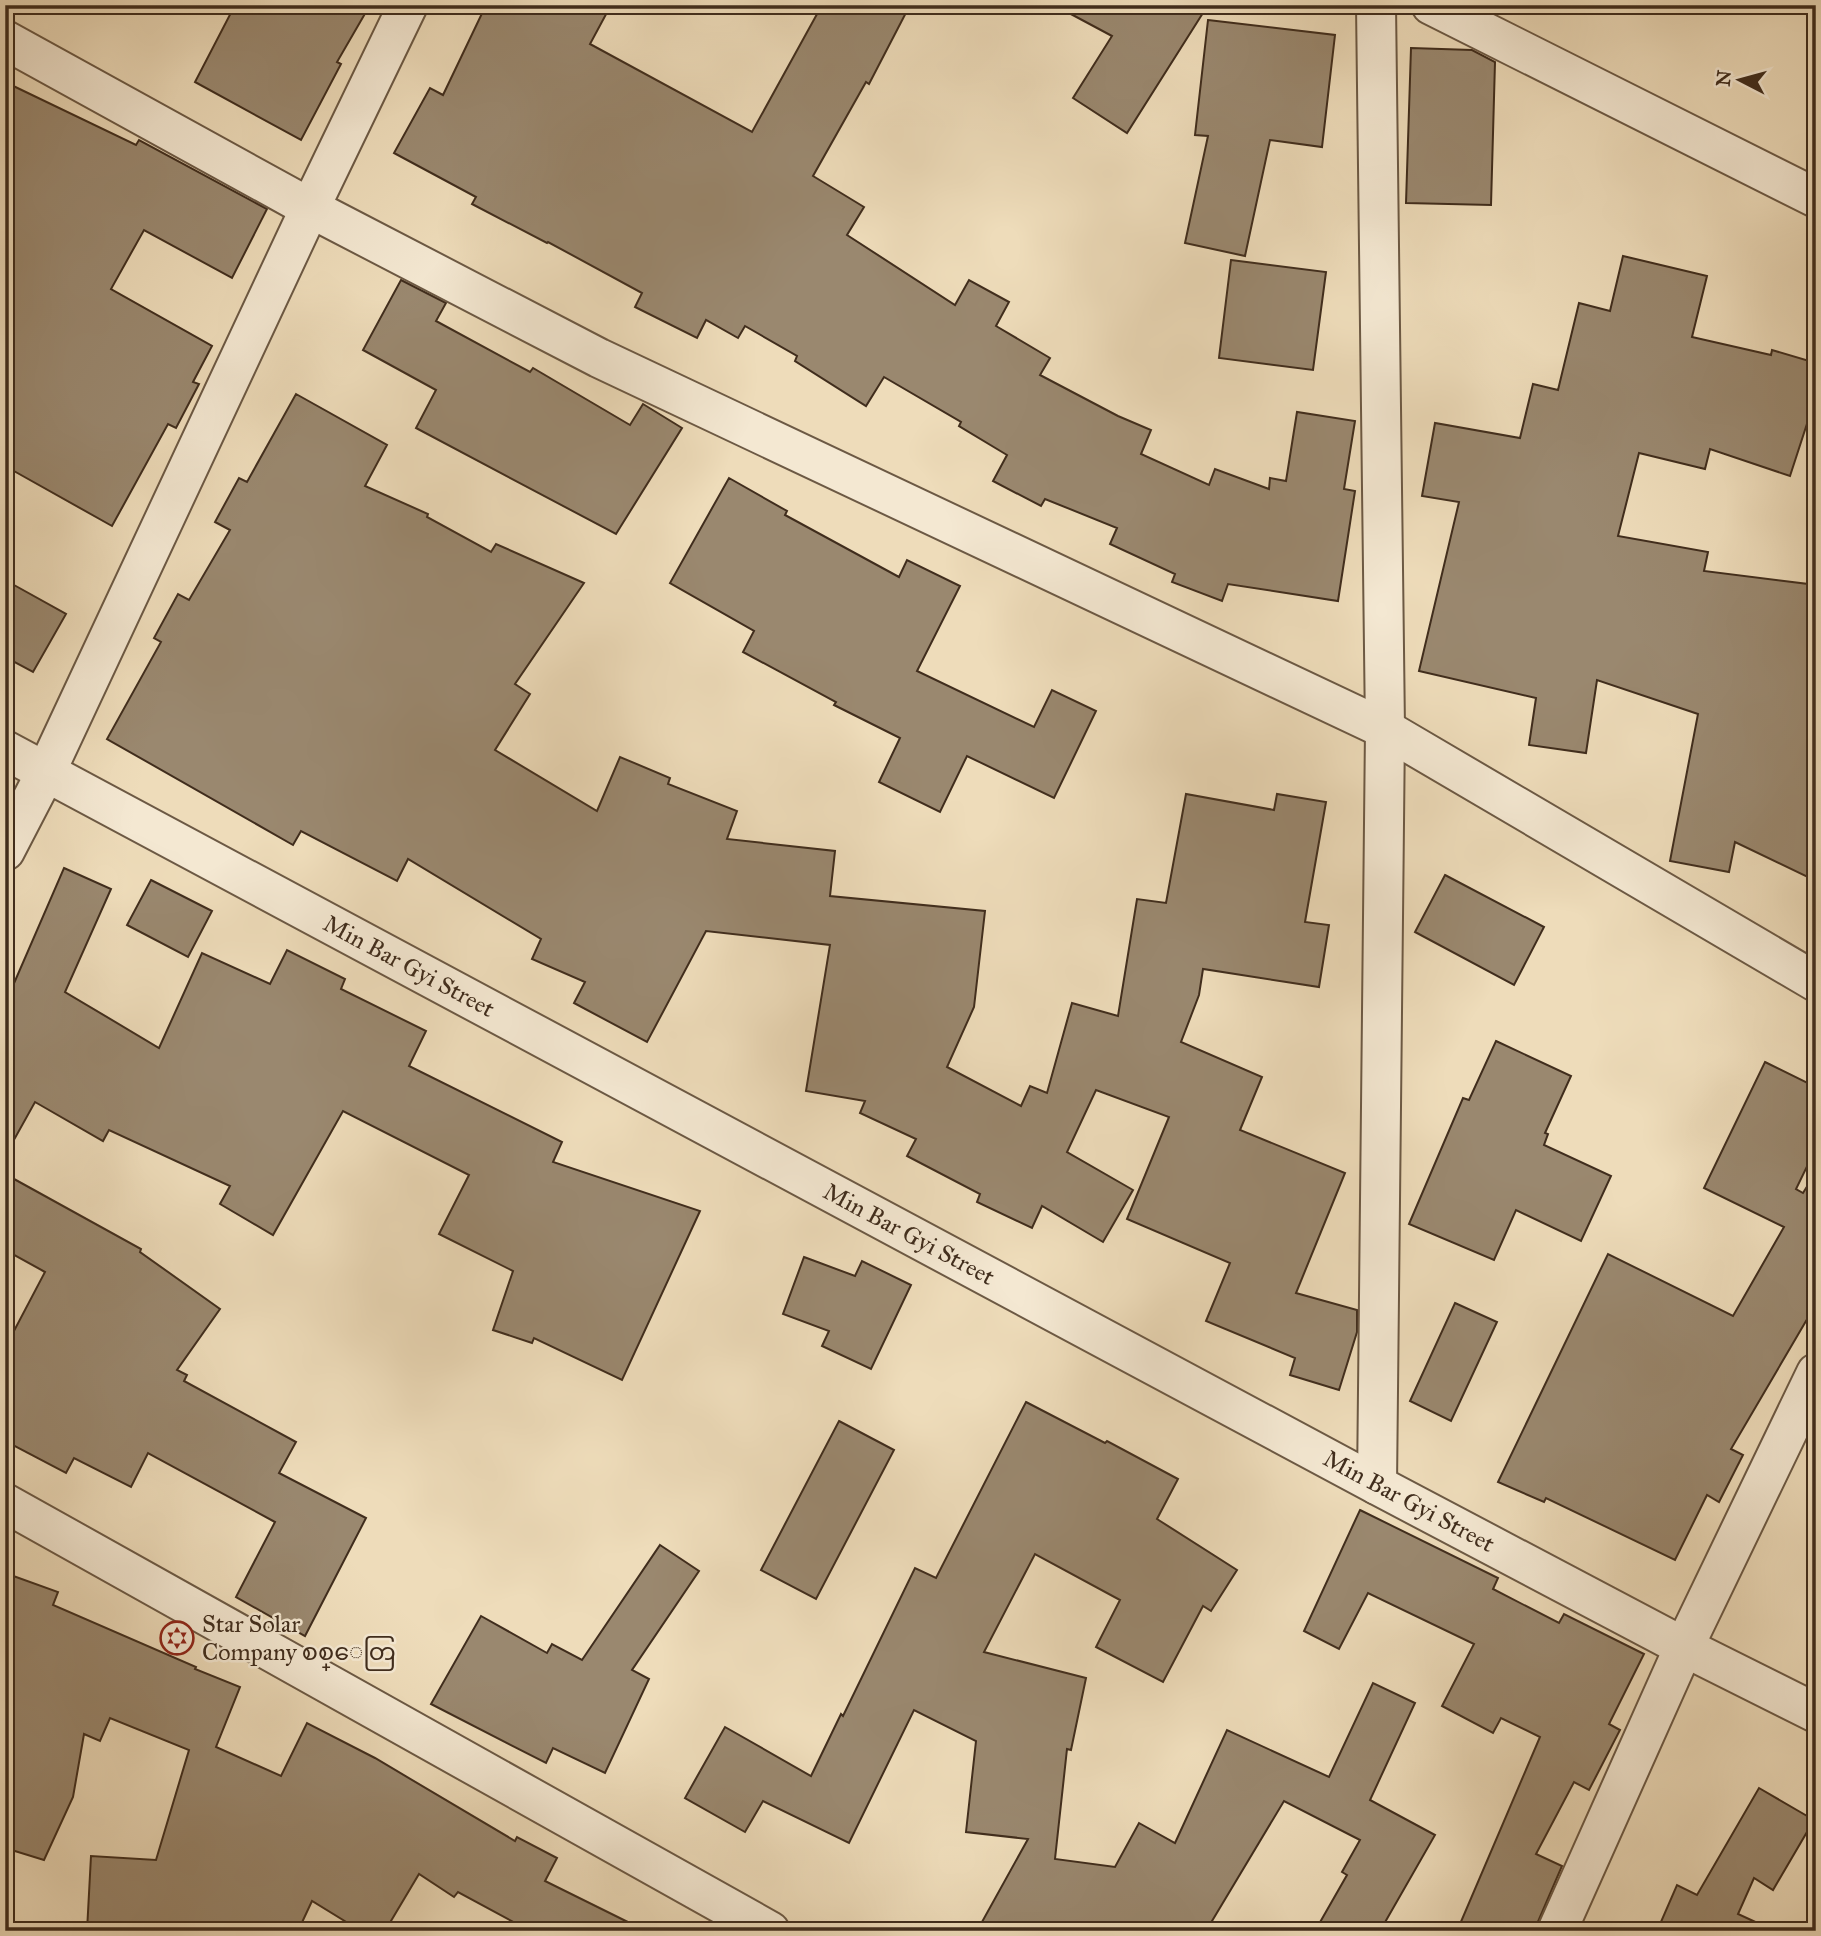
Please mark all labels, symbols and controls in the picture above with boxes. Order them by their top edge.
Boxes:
north arrow [1706,46,1776,116]
text: N [1711,69,1736,87]
street label: Min Bar Gyi Street [318,908,500,1024]
street label: Min Bar Gyi Street [818,1176,1000,1292]
street label: Min Bar Gyi Street [1318,1443,1500,1559]
place label: Star Solar Company စစ္ေတြ [202,1609,396,1671]
synagogue icon: Star Solar Company စစ္ေတြ [158,1619,196,1657]

